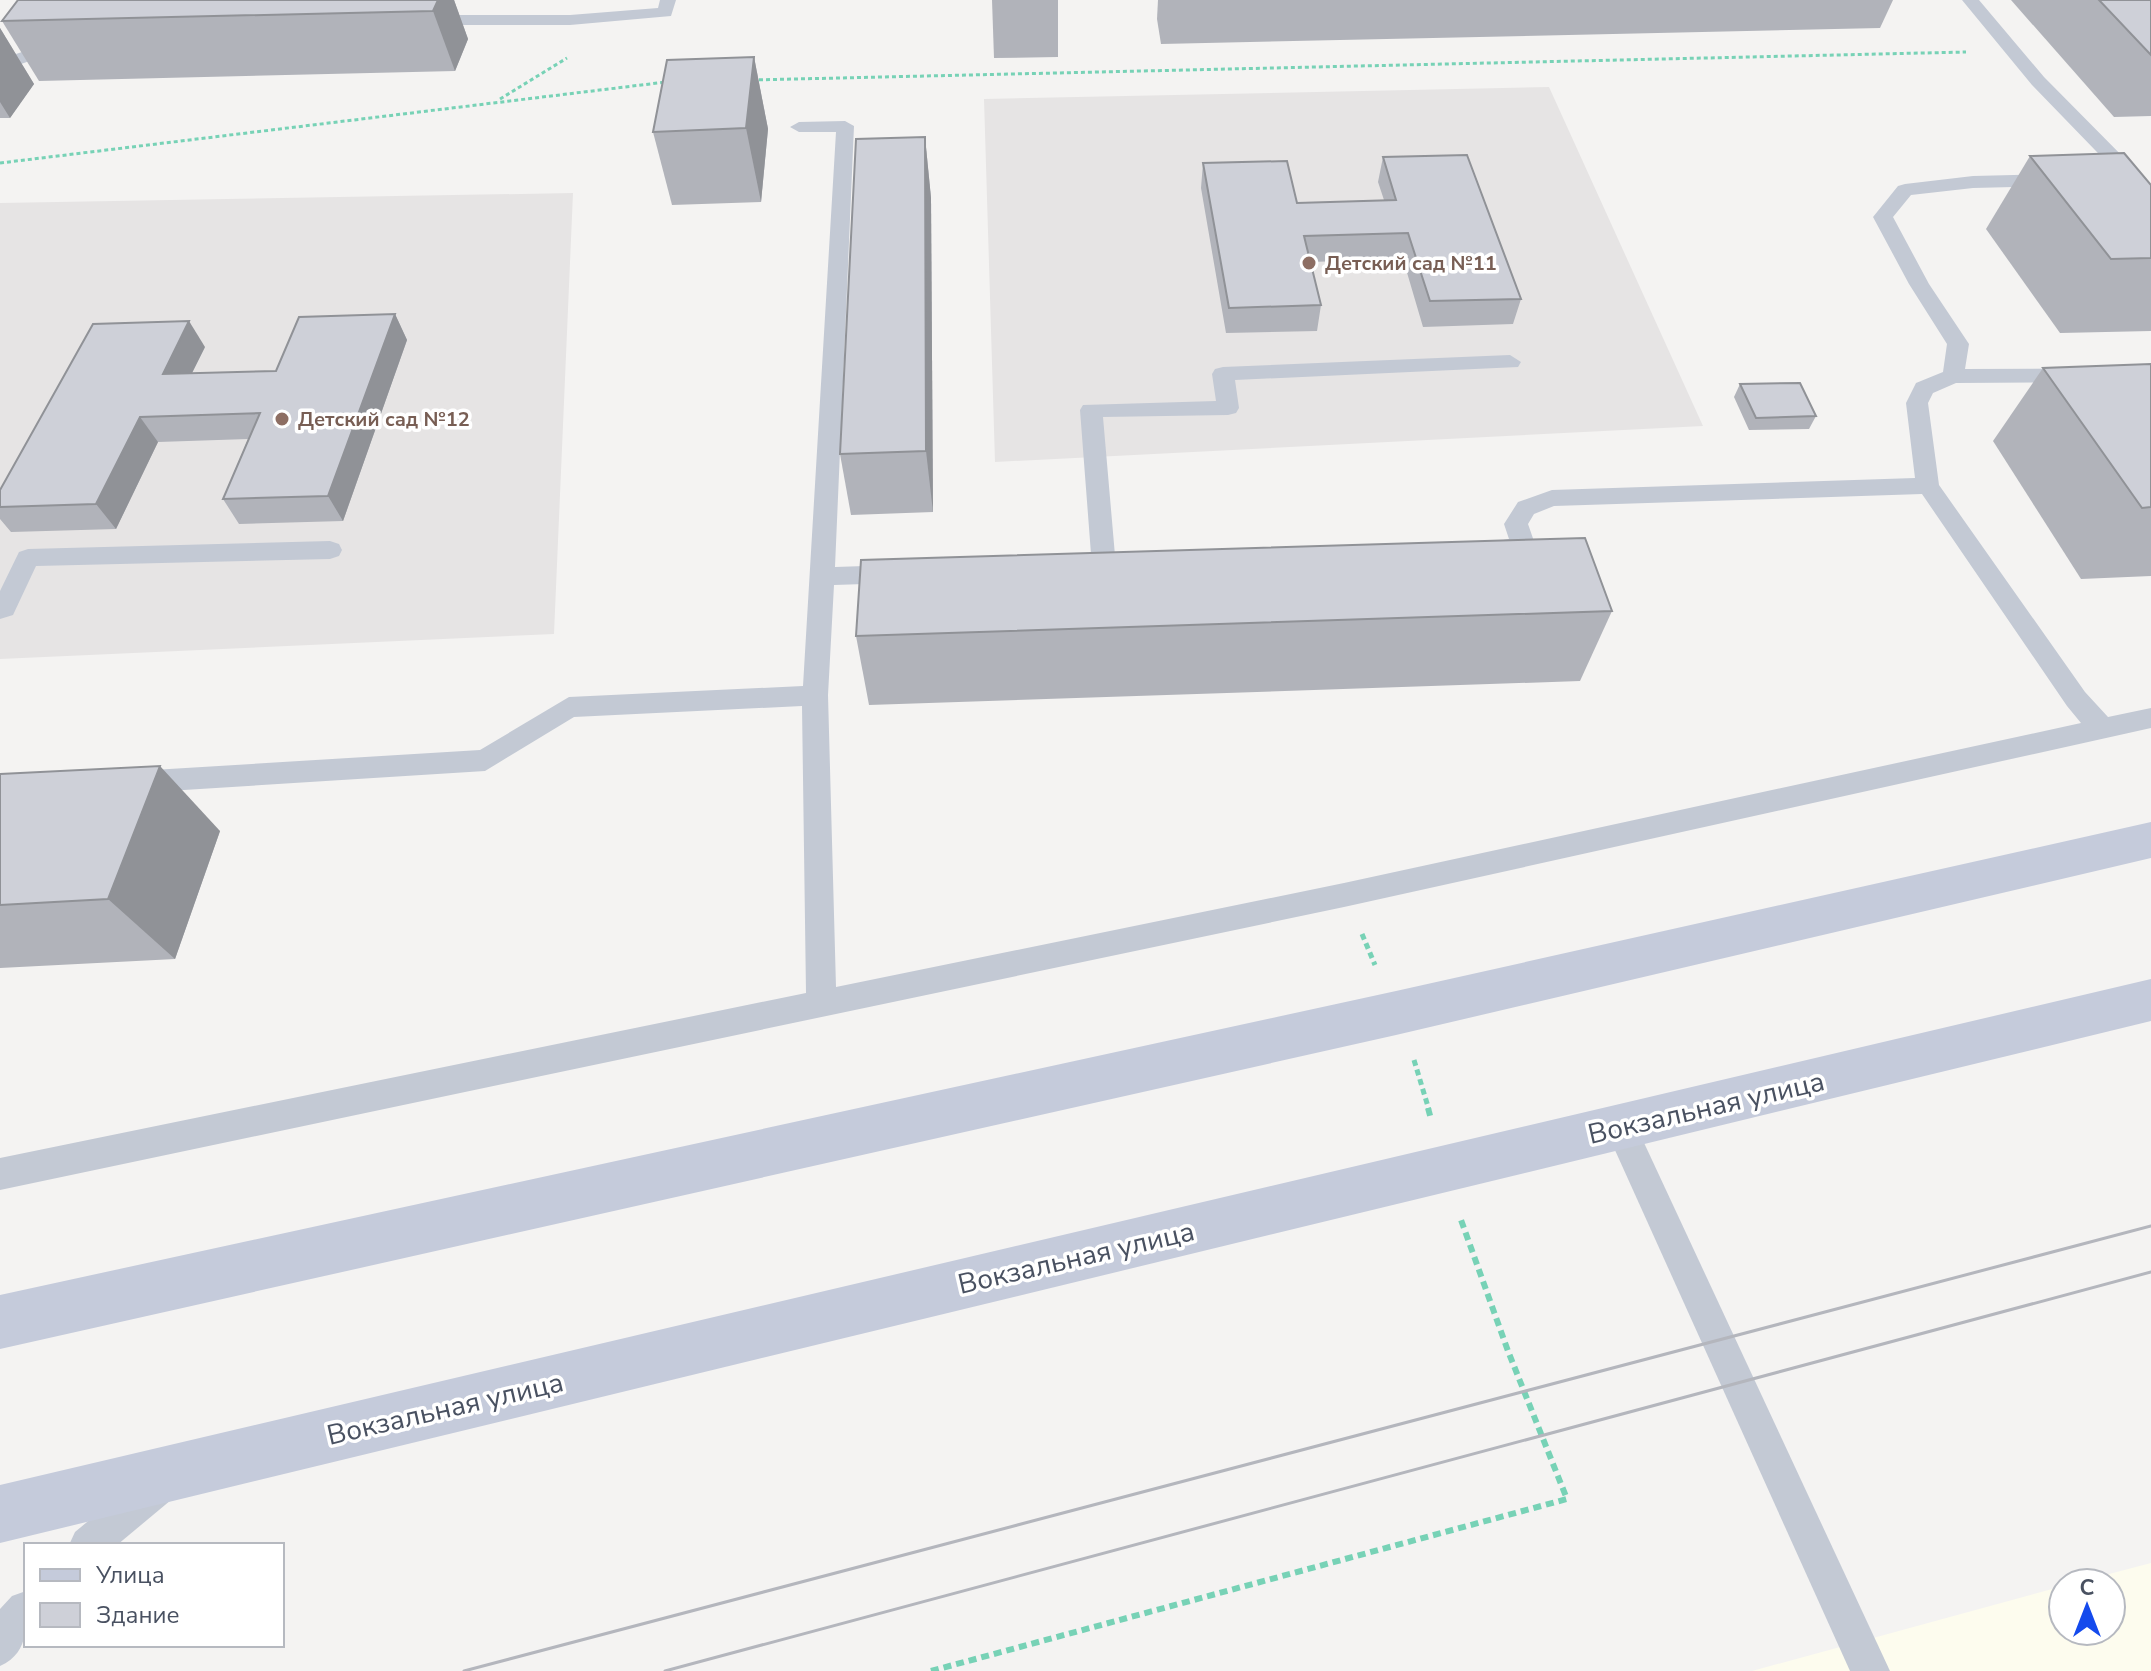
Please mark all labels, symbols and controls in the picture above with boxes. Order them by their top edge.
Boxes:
place label: Детский сад №11 [1325,250,1497,277]
marker: Детский сад №11 [1300,254,1318,272]
place label: Детский сад №12 [298,406,470,433]
marker: Детский сад №12 [273,410,291,428]
street label: Вокзальная улица [1584,1062,1828,1154]
street label: Вокзальная улица [954,1212,1198,1304]
street label: Вокзальная улица [323,1363,567,1455]
legend [24,1543,284,1647]
text: Улица [95,1559,165,1591]
north arrow [2047,1567,2127,1647]
text: С [2080,1573,2095,1603]
text: Здание [96,1599,180,1631]

